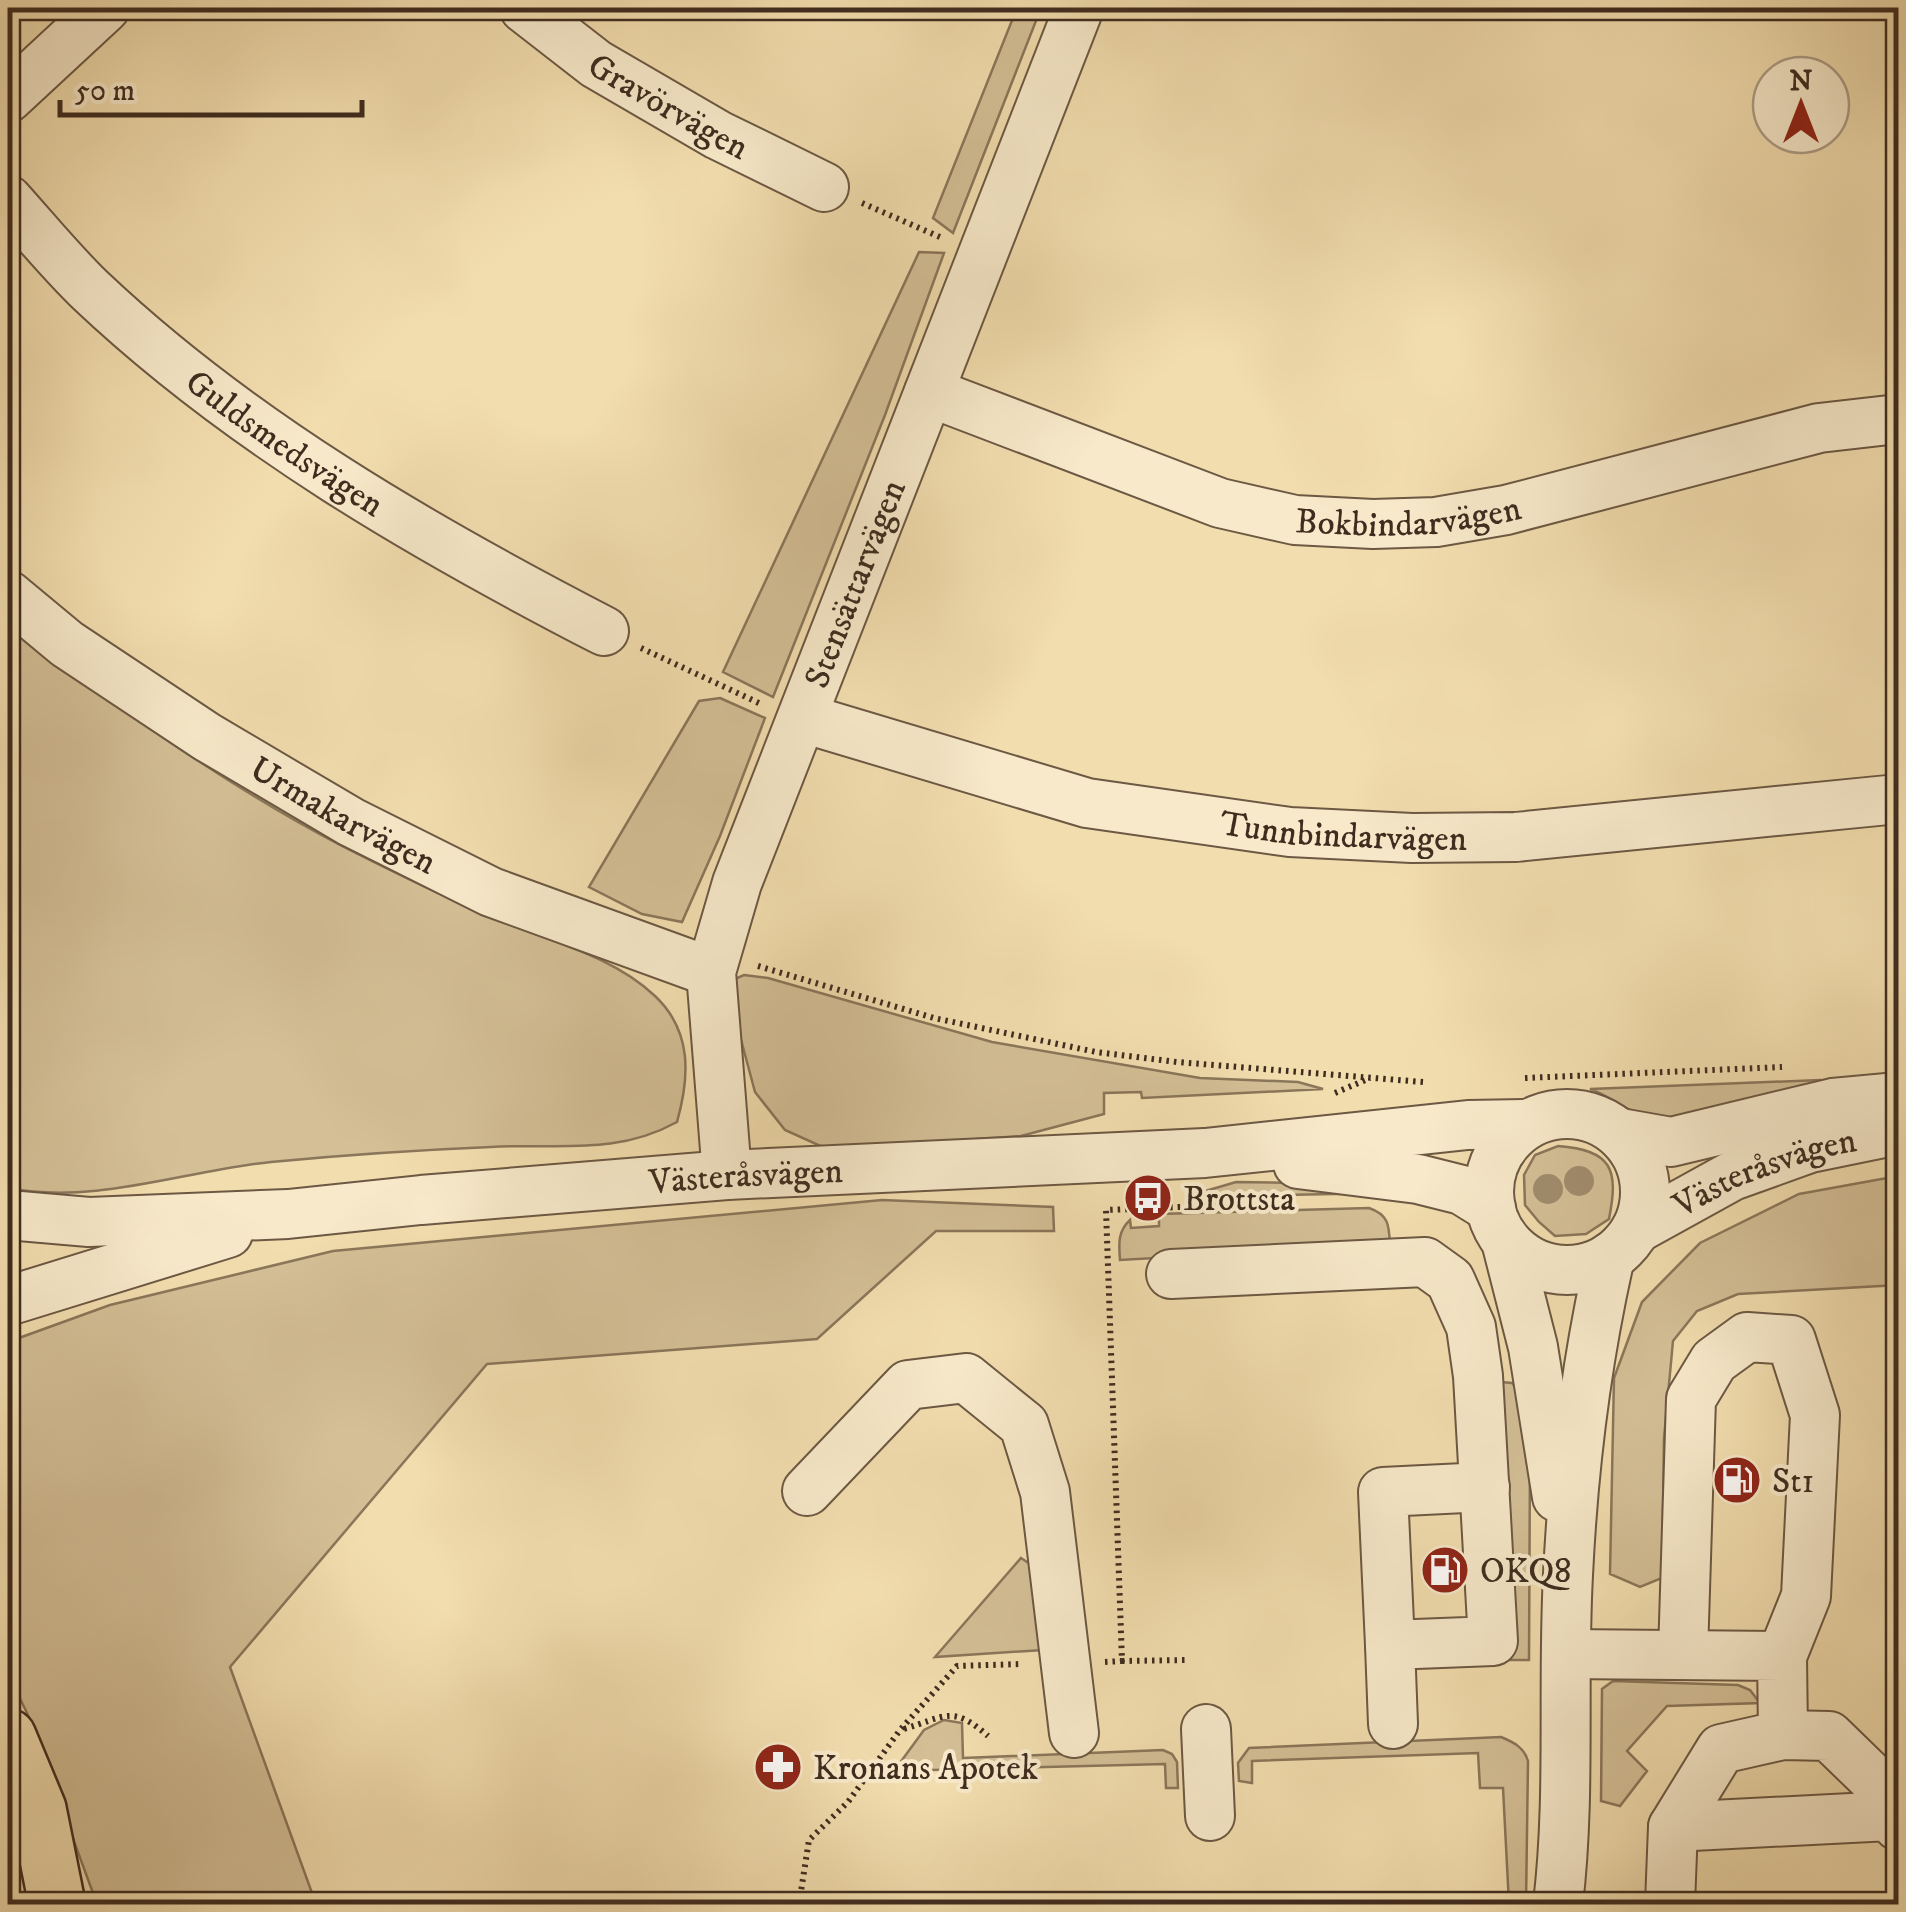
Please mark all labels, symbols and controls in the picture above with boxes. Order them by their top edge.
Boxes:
street label: Gravörvägen [579,44,755,170]
scale bar [60,55,362,117]
north arrow [1751,55,1851,155]
text: N [1790,64,1813,99]
text: 50 m [75,73,135,110]
street label: Guldsmedsvägen [176,361,391,528]
street label: Stensättarvägen [795,474,916,695]
street label: Bokbindarvägen [1294,487,1526,548]
street label: Urmakarvägen [241,747,443,885]
street label: Tunnbindarvägen [1217,802,1467,862]
street label: Västeråsvägen [1665,1119,1860,1229]
street label: Västeråsvägen [646,1150,844,1205]
bus stop icon: Brottsta [1122,1172,1174,1224]
place label: Brottsta [1183,1178,1295,1222]
fuel station icon: St1 [1711,1454,1763,1506]
place label: St1 [1772,1460,1814,1504]
fuel station icon: OKQ8 [1419,1544,1471,1596]
place label: OKQ8 [1480,1550,1572,1594]
pharmacy icon: Kronans Apotek [752,1741,804,1793]
place label: Kronans Apotek [813,1747,1038,1791]

